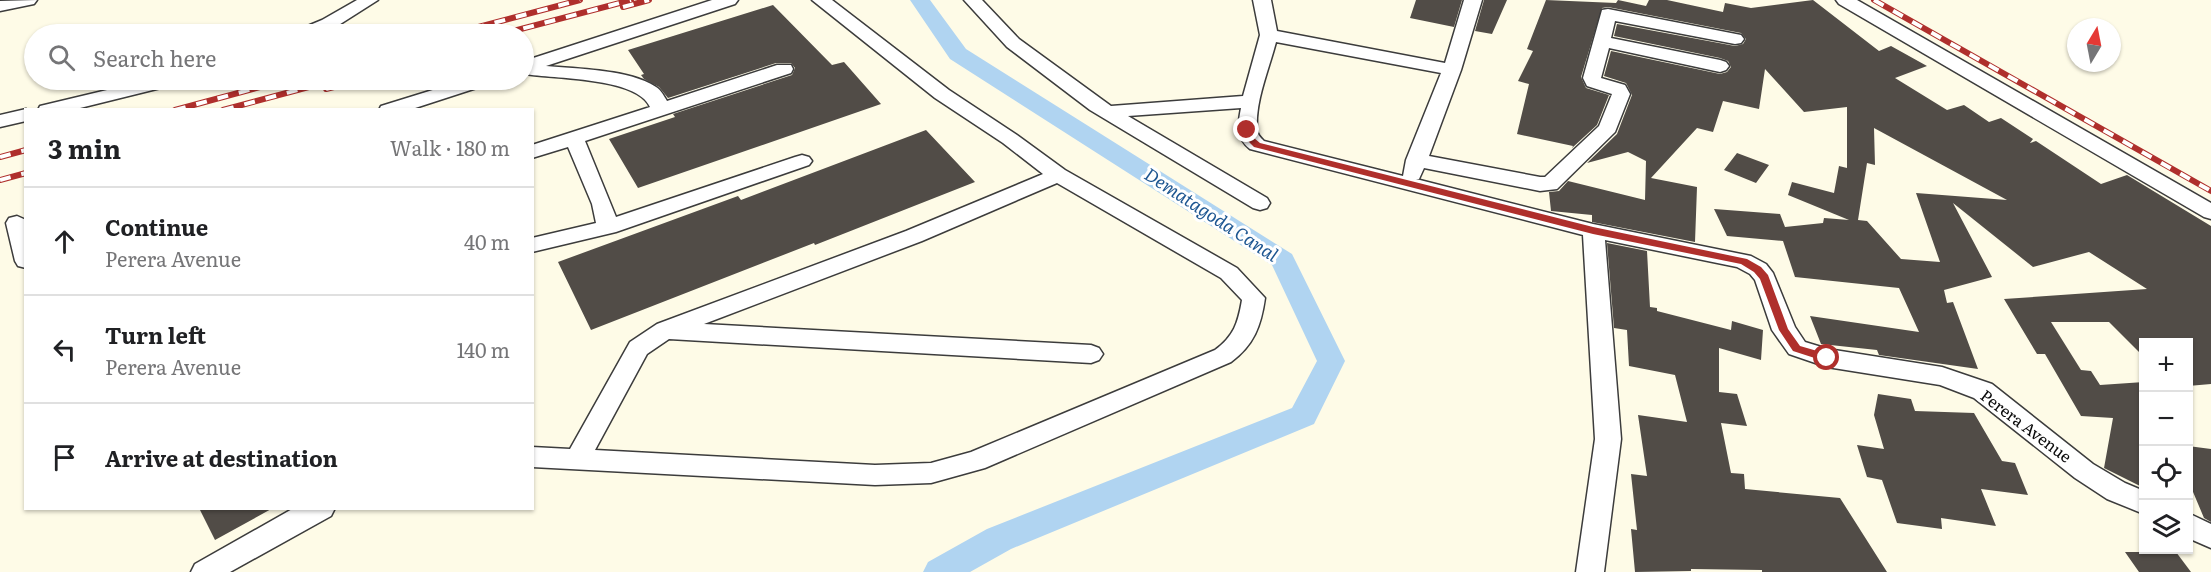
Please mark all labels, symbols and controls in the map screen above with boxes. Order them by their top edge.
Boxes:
north arrow [2067,18,2121,72]
search box [24,24,534,90]
icon: search [45,41,78,74]
text: Search here [93,41,216,74]
route end [1233,116,1259,142]
text: 3 min [48,128,121,167]
text: Walk · 180 m [390,132,510,162]
water label: Dematagoda Canal [1139,160,1285,268]
text: Continue [105,210,208,243]
icon: ahead [48,225,81,258]
text: 40 m [464,226,510,256]
text: Perera Avenue [105,243,241,273]
text: Turn left [105,318,206,351]
icon: left [48,333,81,366]
text: 140 m [457,334,510,364]
map controls [2139,338,2193,554]
button: + [2139,338,2193,392]
route start [1813,344,1839,370]
text: Perera Avenue [105,351,241,381]
street label: Perera Avenue [1976,383,2077,468]
button: − [2139,392,2193,446]
icon: arrive [48,441,81,474]
text: Arrive at destination [105,441,338,474]
button: locate [2139,446,2193,500]
button: layers [2139,500,2193,554]

